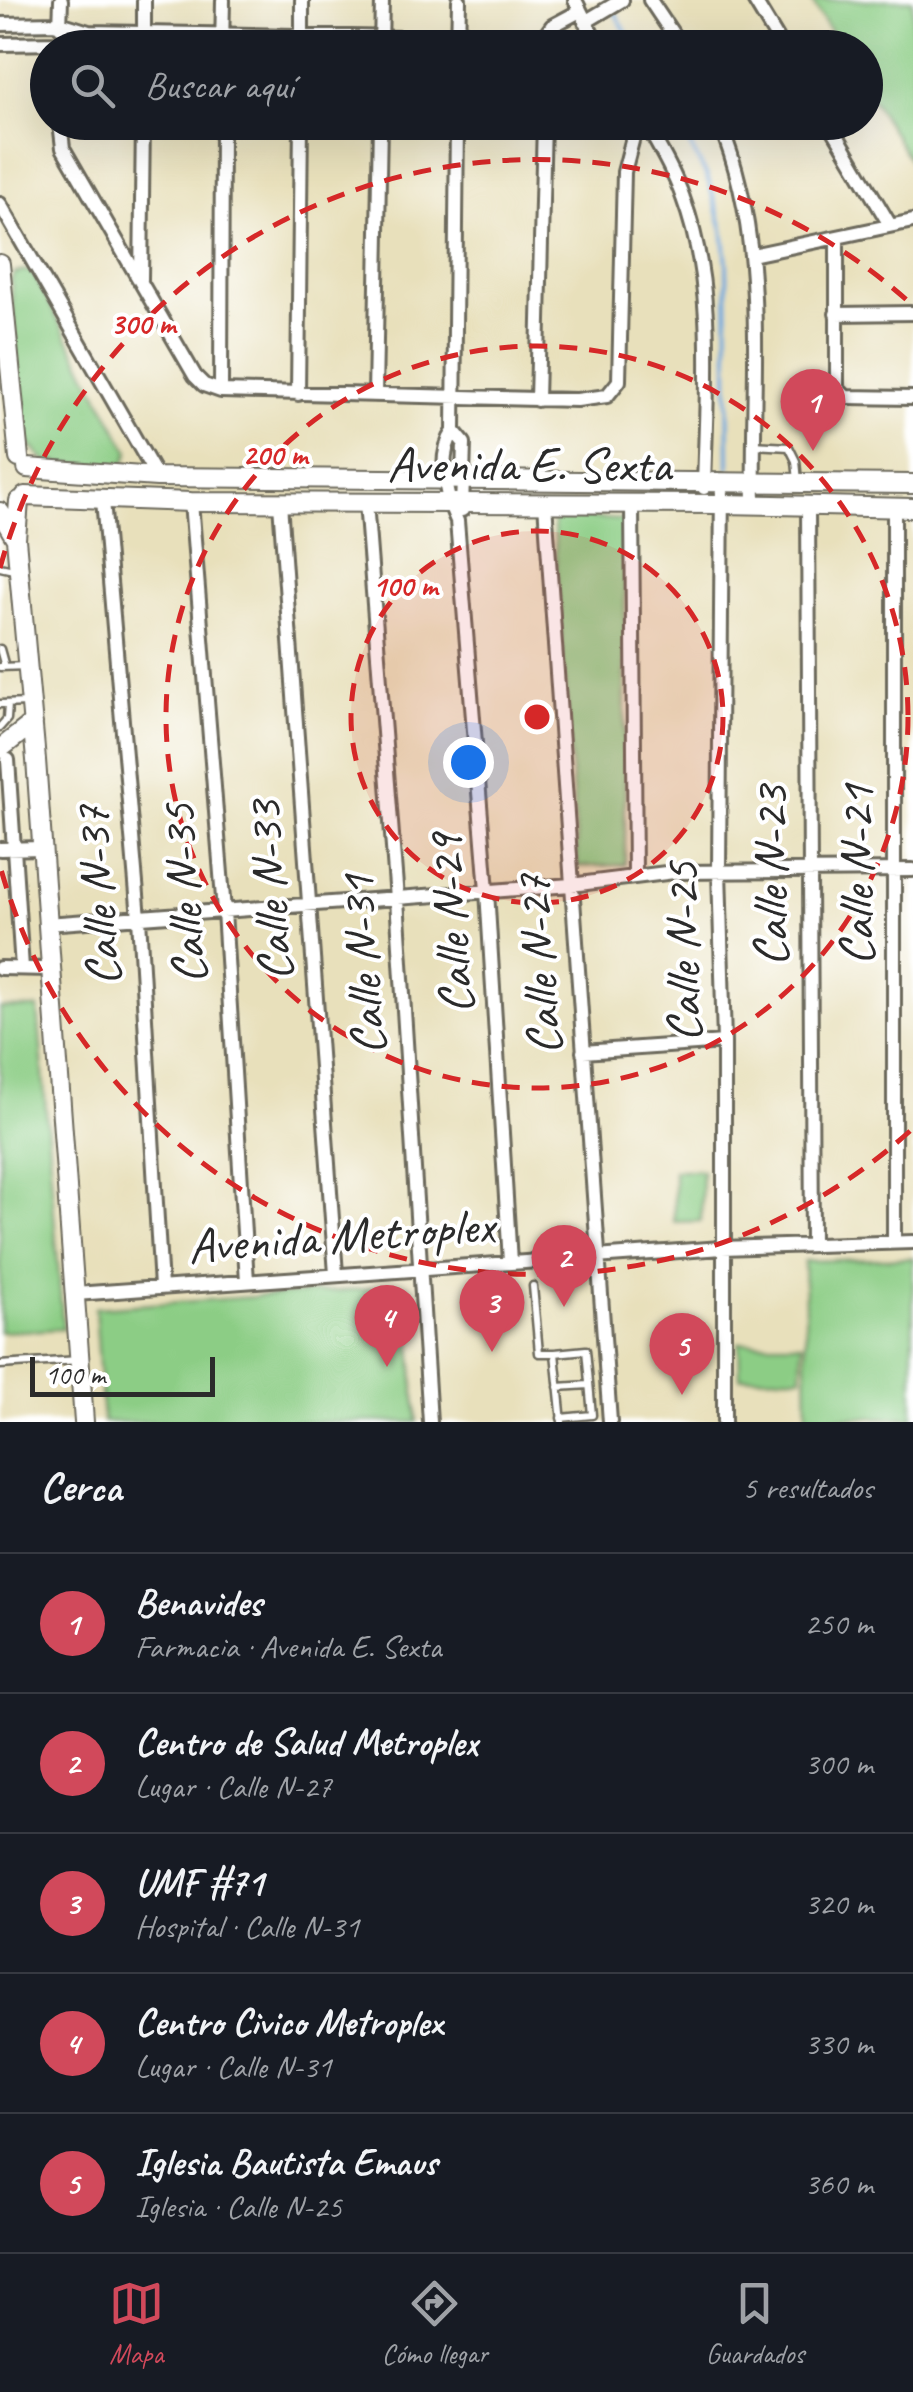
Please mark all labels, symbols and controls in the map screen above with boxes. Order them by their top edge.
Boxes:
search box [30,30,883,140]
icon: search [65,58,120,113]
text: Buscar aquí [145,62,294,109]
text: 300 m [111,305,178,343]
pin: 1 [780,368,846,451]
street label: Avenida E. Sexta [387,433,674,496]
text: 200 m [243,436,310,474]
text: 100 m [373,567,440,605]
centre of rings [519,699,555,735]
your location [443,737,494,788]
street label: Calle N-23 [739,782,802,966]
street label: Calle N-21 [825,782,888,965]
street label: Calle N-33 [232,795,307,983]
street label: Calle N-35 [146,799,221,986]
street label: Calle N-37 [60,801,135,988]
street label: Calle N-29 [413,828,488,1016]
street label: Calle N-25 [649,859,716,1043]
street label: Calle N-31 [325,870,400,1057]
street label: Calle N-27 [501,870,576,1057]
street label: Avenida Metroplex [186,1193,500,1278]
pin: 2 [532,1224,596,1307]
pin: 3 [460,1270,524,1352]
pin: 4 [354,1284,420,1367]
pin: 5 [650,1312,714,1395]
scale bar [30,1352,215,1396]
text: 100 m [45,1357,105,1392]
text: Cerca [40,1461,122,1514]
text: 5 resultados [742,1467,873,1508]
text: Benavides [135,1579,262,1626]
text: 1 [65,1603,80,1644]
text: 250 m [804,1603,873,1644]
text: Farmacia · Avenida E. Sexta [135,1626,441,1667]
text: Centro de Salud Metroplex [135,1719,478,1766]
text: 2 [65,1743,80,1784]
text: 300 m [804,1743,873,1784]
text: Lugar · Calle N-27 [135,1766,332,1807]
text: UMF #71 [135,1859,264,1906]
text: 3 [65,1883,80,1924]
text: 320 m [804,1883,873,1924]
text: Hospital · Calle N-31 [135,1906,359,1947]
text: Centro Civico Metroplex [135,1999,442,2046]
text: 4 [65,2023,80,2064]
text: 330 m [804,2023,873,2064]
text: Lugar · Calle N-31 [135,2046,332,2087]
text: Iglesia Bautista Emaus [135,2139,437,2186]
text: 5 [66,2163,79,2204]
text: 360 m [804,2163,873,2204]
text: Iglesia · Calle N-25 [135,2186,342,2227]
tab: Mapa [109,2276,164,2371]
tab: Cómo llegar [382,2276,488,2371]
tab: Guardados [706,2276,804,2371]

